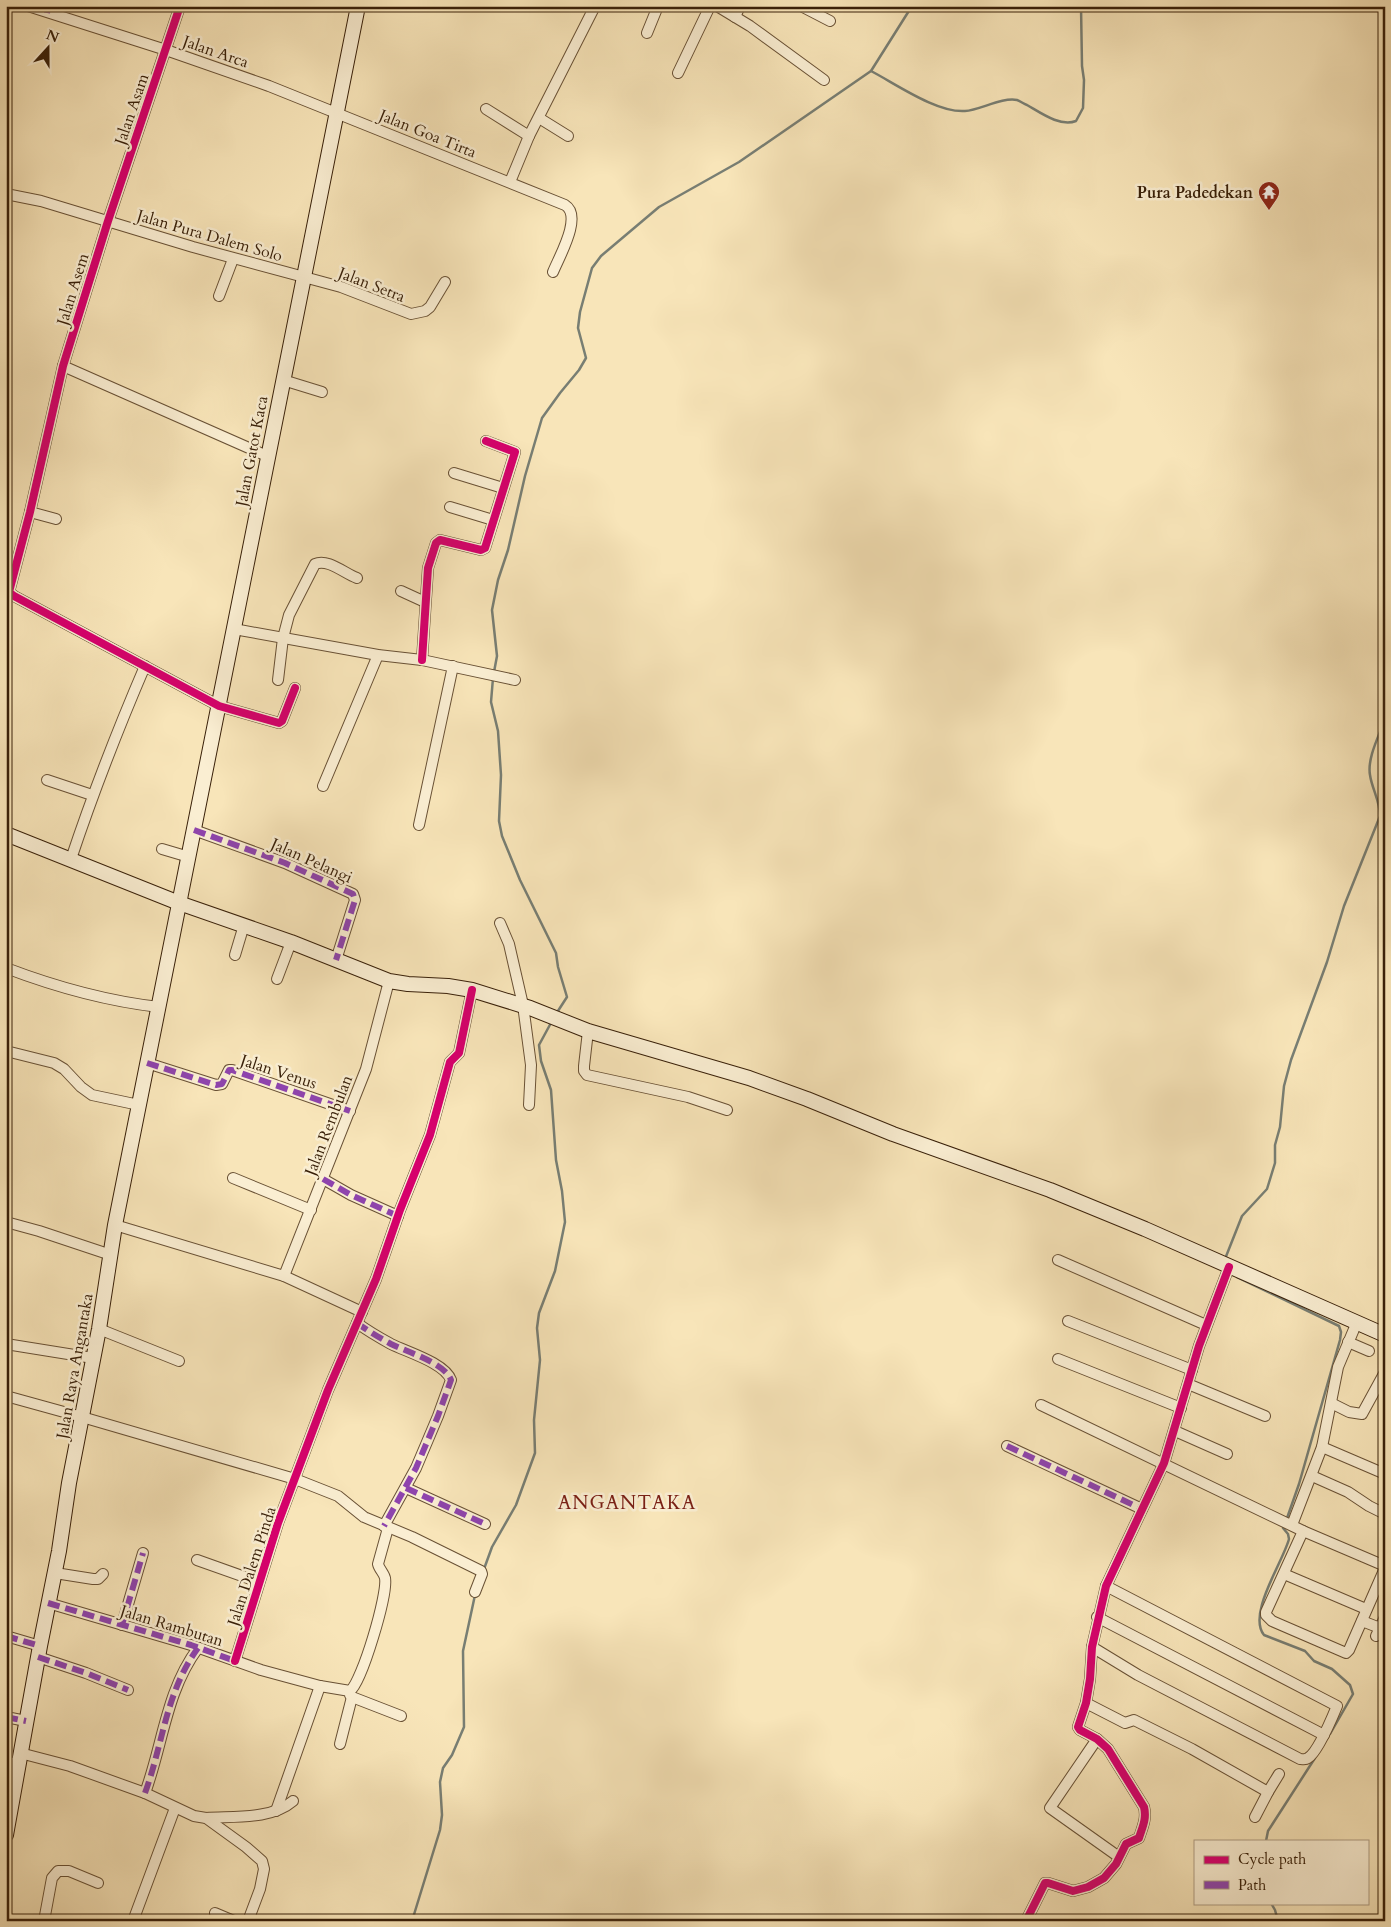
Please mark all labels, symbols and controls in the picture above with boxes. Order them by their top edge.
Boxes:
north arrow [22,22,72,72]
text: N [43,25,62,47]
street label: Jalan Arca [178,30,252,73]
street label: Jalan Asam [109,70,155,150]
street label: Jalan Goa Tirta [374,104,480,164]
temple icon: Pura Padedekan [1257,180,1281,211]
place label: Pura Padedekan [1137,182,1254,204]
street label: Jalan Pura Dalem Solo [132,204,285,267]
street label: Jalan Asem [51,250,94,330]
street label: Jalan Setra [333,261,408,308]
street label: Jalan Gatot Kaca [230,394,274,510]
street label: Jalan Pelangi [266,832,356,889]
street label: Jalan Venus [236,1049,320,1095]
street label: Jalan Rembulan [299,1072,358,1181]
street label: Jalan Raya Angantaka [51,1292,99,1443]
district label: ANGANTAKA [558,1490,696,1516]
street label: Jalan Dalem Pinda [222,1504,282,1631]
street label: Jalan Rambutan [116,1599,226,1652]
legend [1194,1840,1368,1904]
text: Cycle path [1238,1849,1307,1869]
text: Path [1238,1875,1267,1895]

